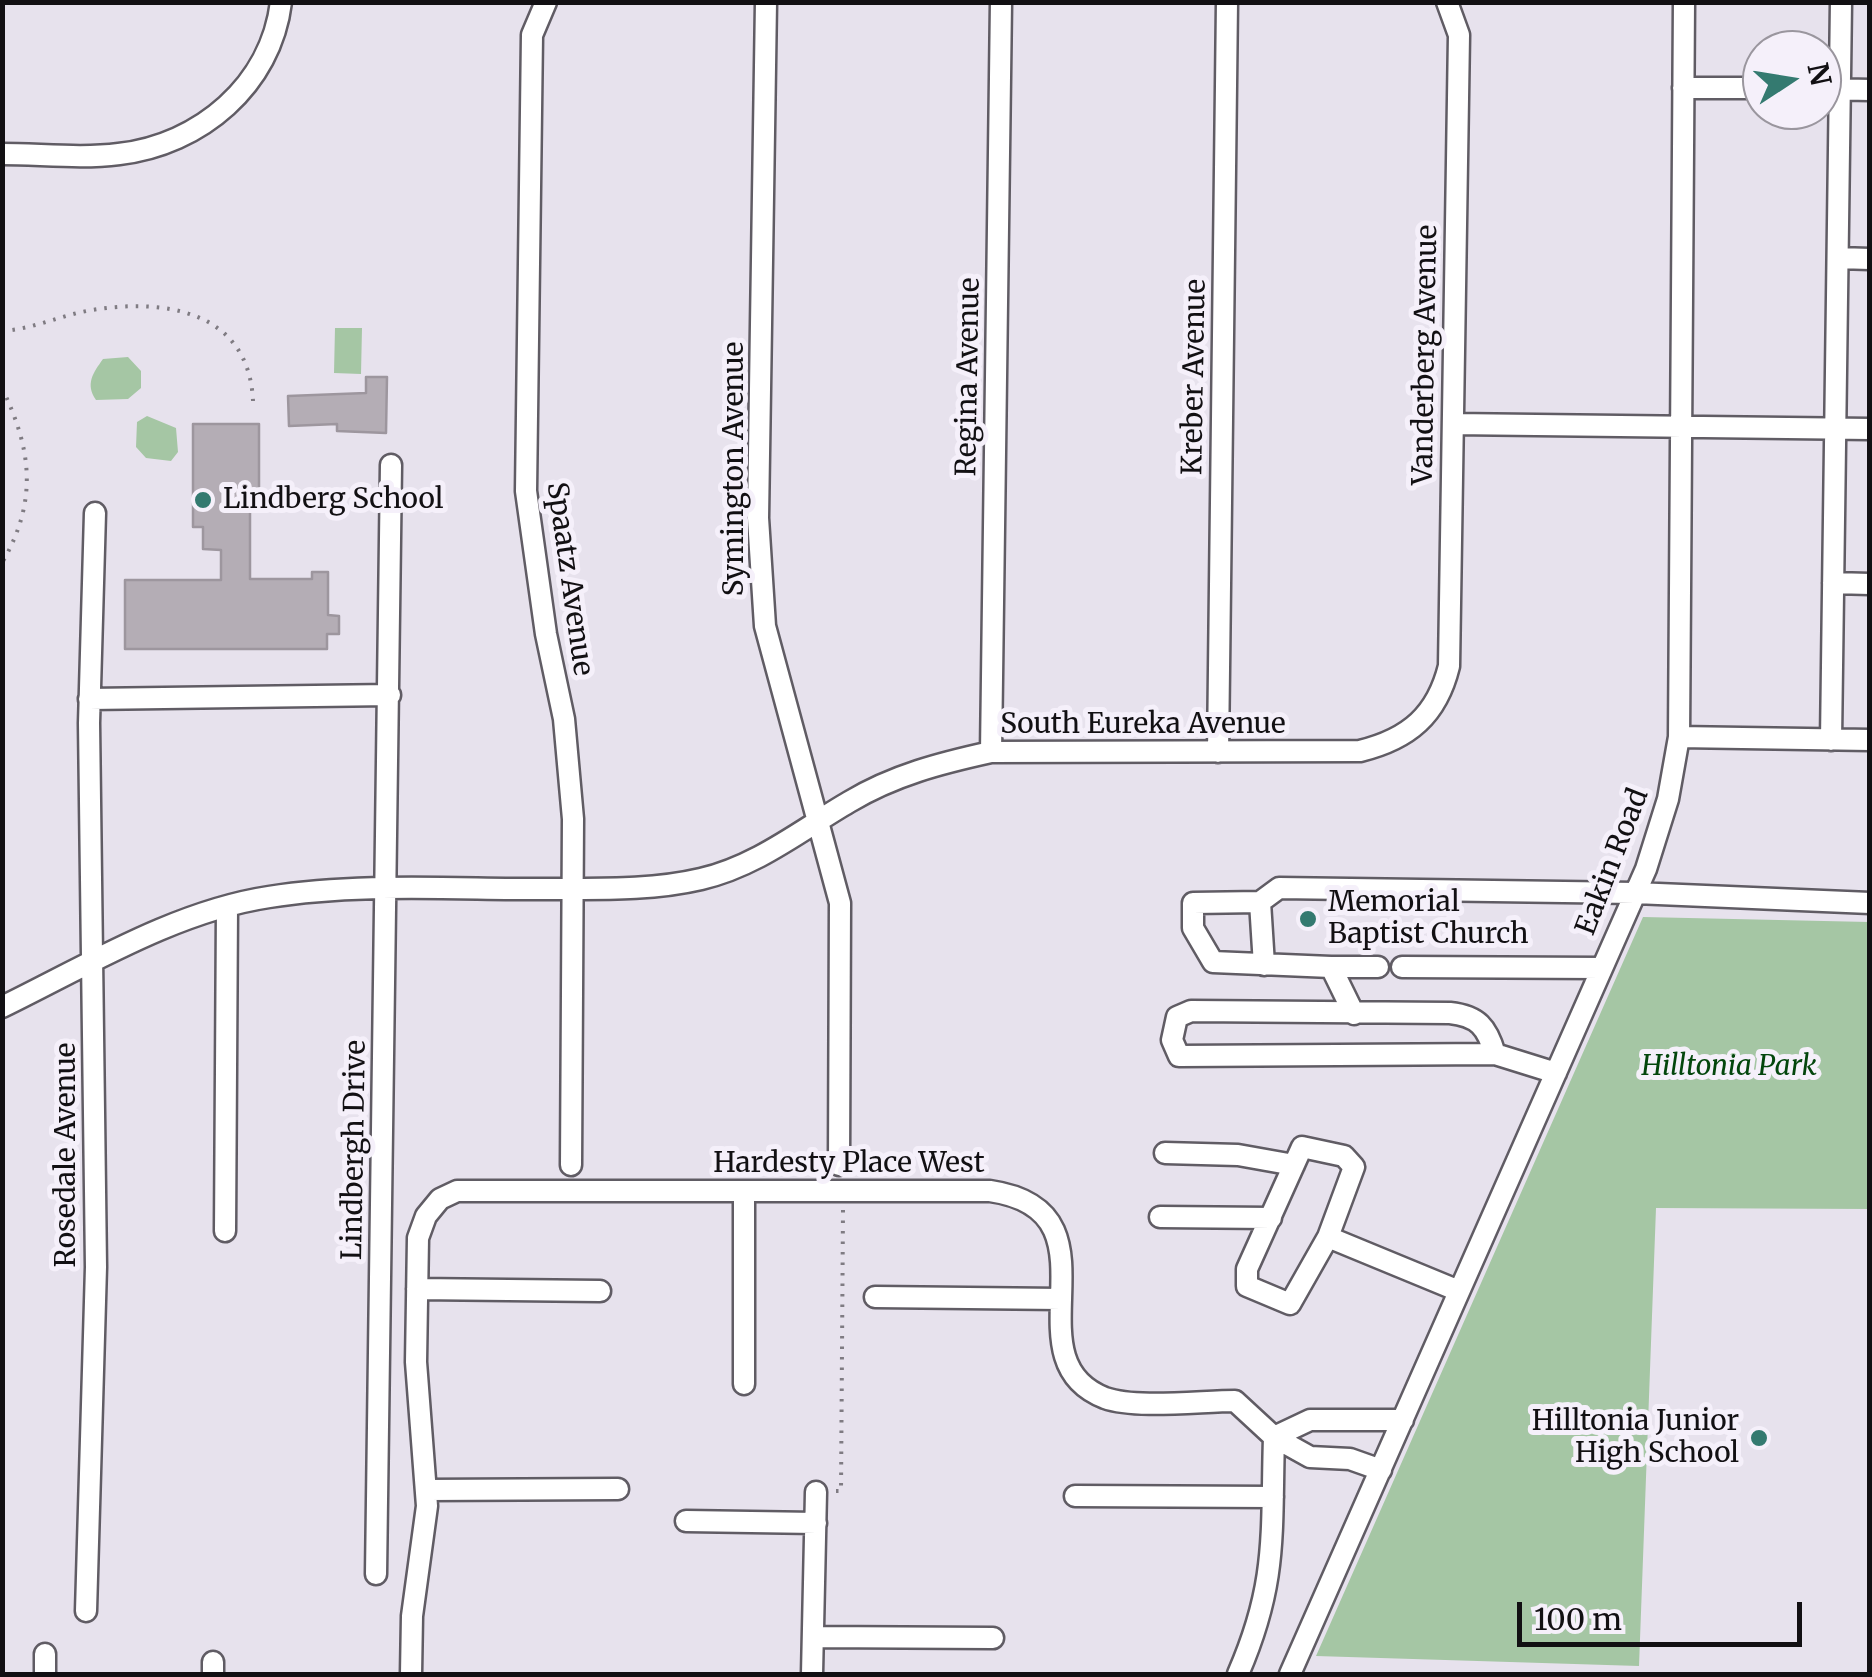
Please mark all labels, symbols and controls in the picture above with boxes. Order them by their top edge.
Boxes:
north arrow [1742,30,1842,130]
text: N [1799,60,1839,89]
street label: Vanderberg Avenue [1407,224,1445,486]
street label: Regina Avenue [950,277,988,477]
street label: Kreber Avenue [1176,279,1214,475]
street label: Symington Avenue [718,342,752,596]
street label: Spaatz Avenue [539,480,599,678]
place label: Lindberg School [223,483,443,517]
marker: Lindberg School [192,489,214,511]
street label: South Eureka Avenue [1000,708,1286,742]
street label: Eakin Road [1570,784,1656,940]
place label: Memorial Baptist Church [1328,886,1528,952]
marker: Memorial Baptist Church [1297,908,1319,930]
street label: Lindbergh Drive [336,1040,374,1260]
street label: Rosedale Avenue [50,1043,84,1267]
park label: Hilltonia Park [1641,1050,1817,1084]
street label: Hardesty Place West [713,1147,985,1181]
place label: Hilltonia Junior High School [1532,1405,1739,1471]
marker: Hilltonia Junior High School [1748,1427,1770,1449]
scale bar [1522,1582,1807,1644]
text: 100 m [1534,1600,1622,1638]

